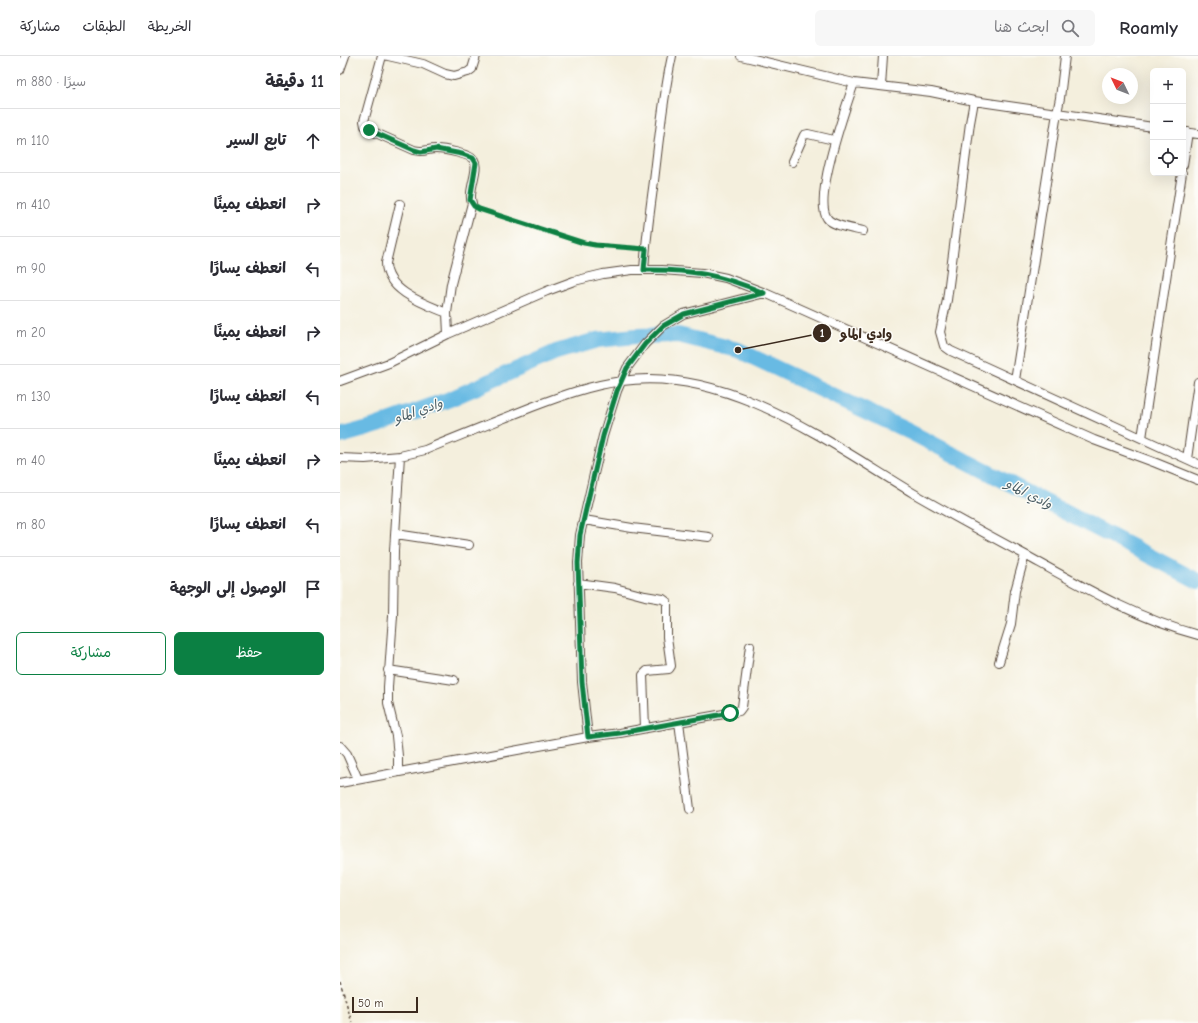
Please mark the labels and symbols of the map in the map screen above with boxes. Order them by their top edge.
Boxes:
north arrow [1102,68,1138,104]
route end [360,121,378,139]
callout: وادي الماو [812,321,900,346]
text: 1 [820,326,825,340]
text: وادي الماو [839,326,892,344]
water label: وادي الماو [390,395,445,428]
water label: وادي الماو [1000,474,1055,513]
route start [721,704,739,722]
scale bar [352,995,418,1014]

